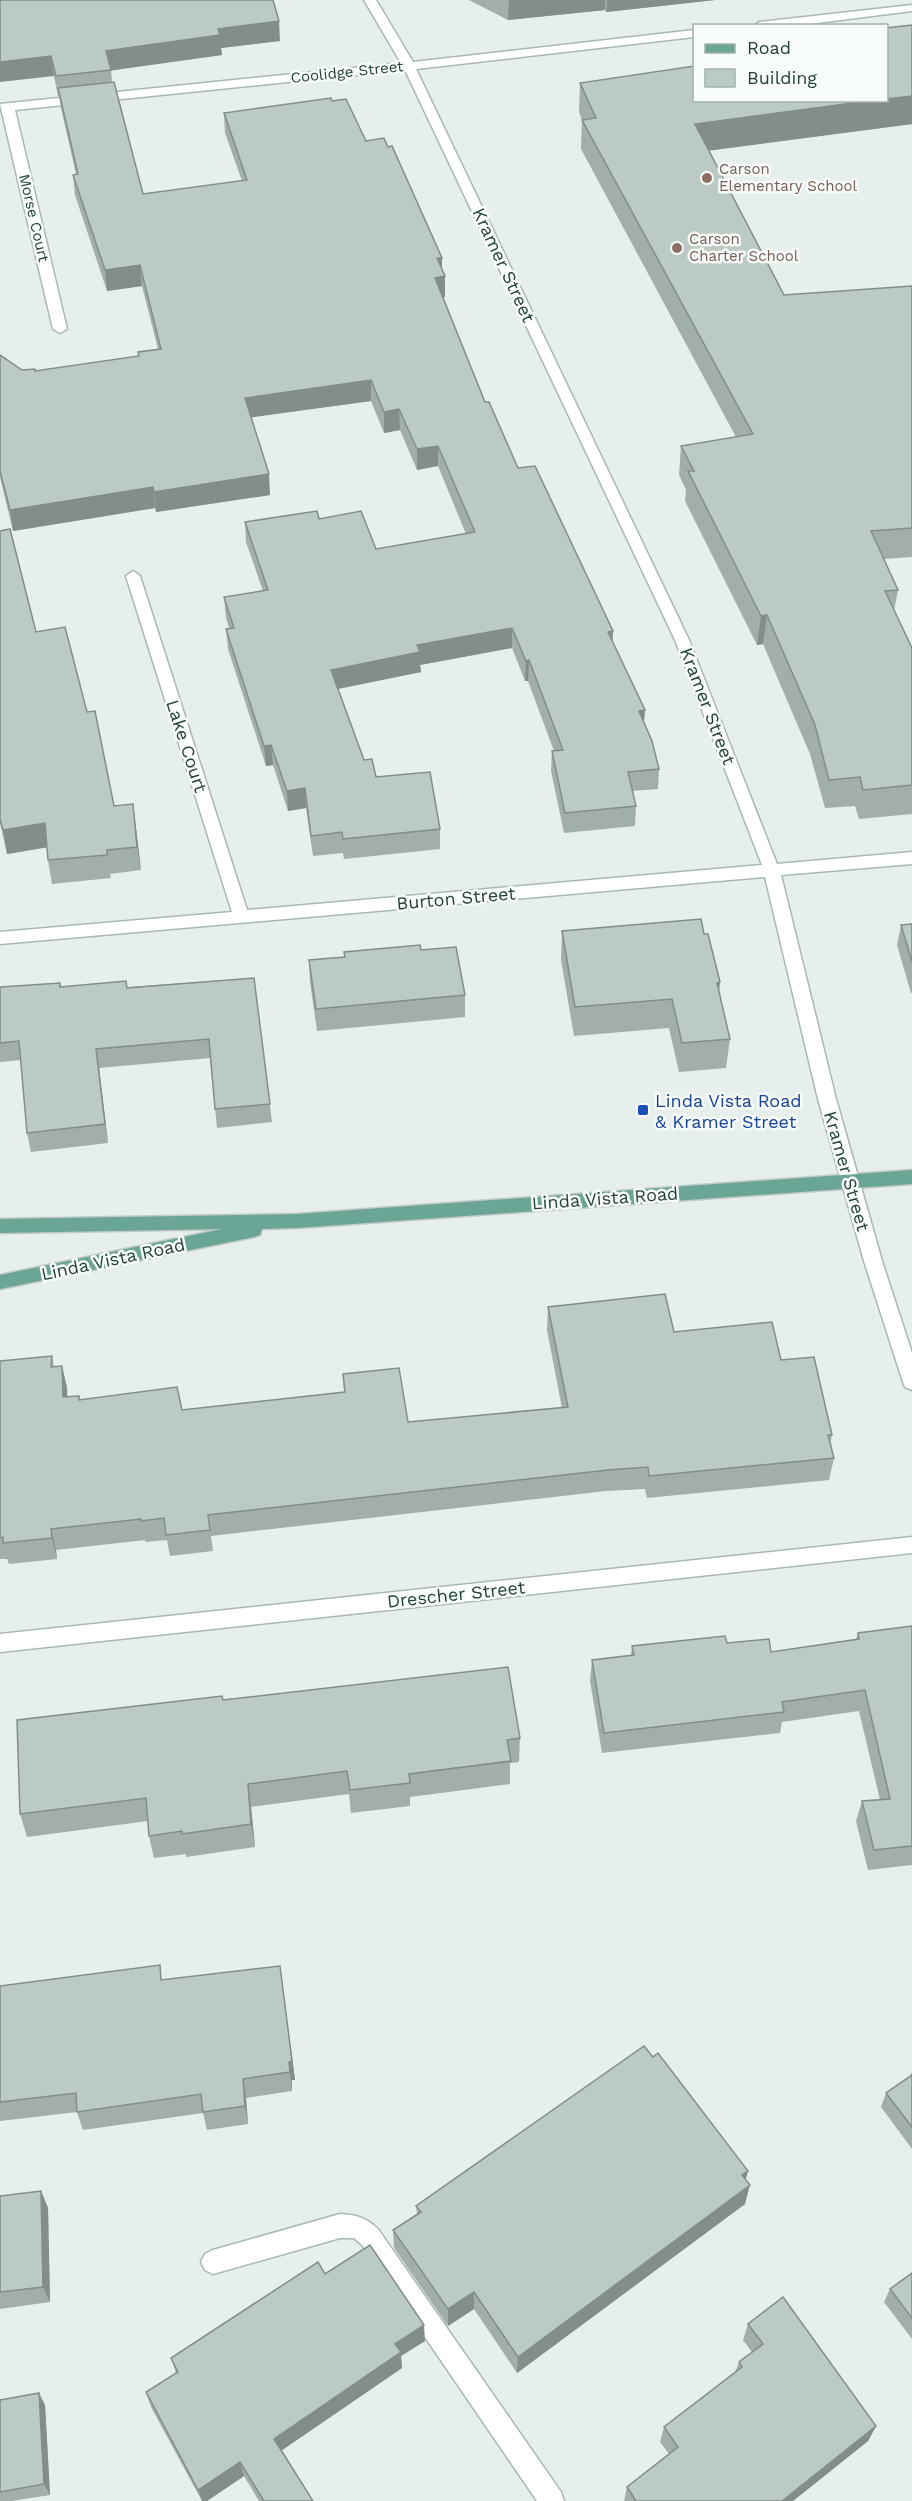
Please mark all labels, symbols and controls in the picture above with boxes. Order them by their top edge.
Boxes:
legend [693,24,888,102]
text: Road [747,37,791,58]
street label: Coolidge Street [290,57,405,87]
text: Building [747,67,817,88]
place label: Carson Elementary School [719,160,858,195]
marker: Carson Elementary School [700,171,714,185]
street label: Morse Court [15,172,53,264]
street label: Kramer Street [468,204,540,326]
place label: Carson Charter School [689,230,799,265]
marker: Carson Charter School [670,241,684,255]
street label: Kramer Street [676,644,740,768]
street label: Lake Court [162,697,212,795]
street label: Burton Street [396,882,517,914]
place label: Linda Vista Road & Kramer Street [655,1090,802,1132]
marker: Linda Vista Road & Kramer Street [636,1103,650,1117]
street label: Kramer Street [820,1109,874,1234]
street label: Linda Vista Road [531,1182,679,1214]
street label: Linda Vista Road [39,1233,187,1285]
street label: Drescher Street [386,1576,527,1612]

